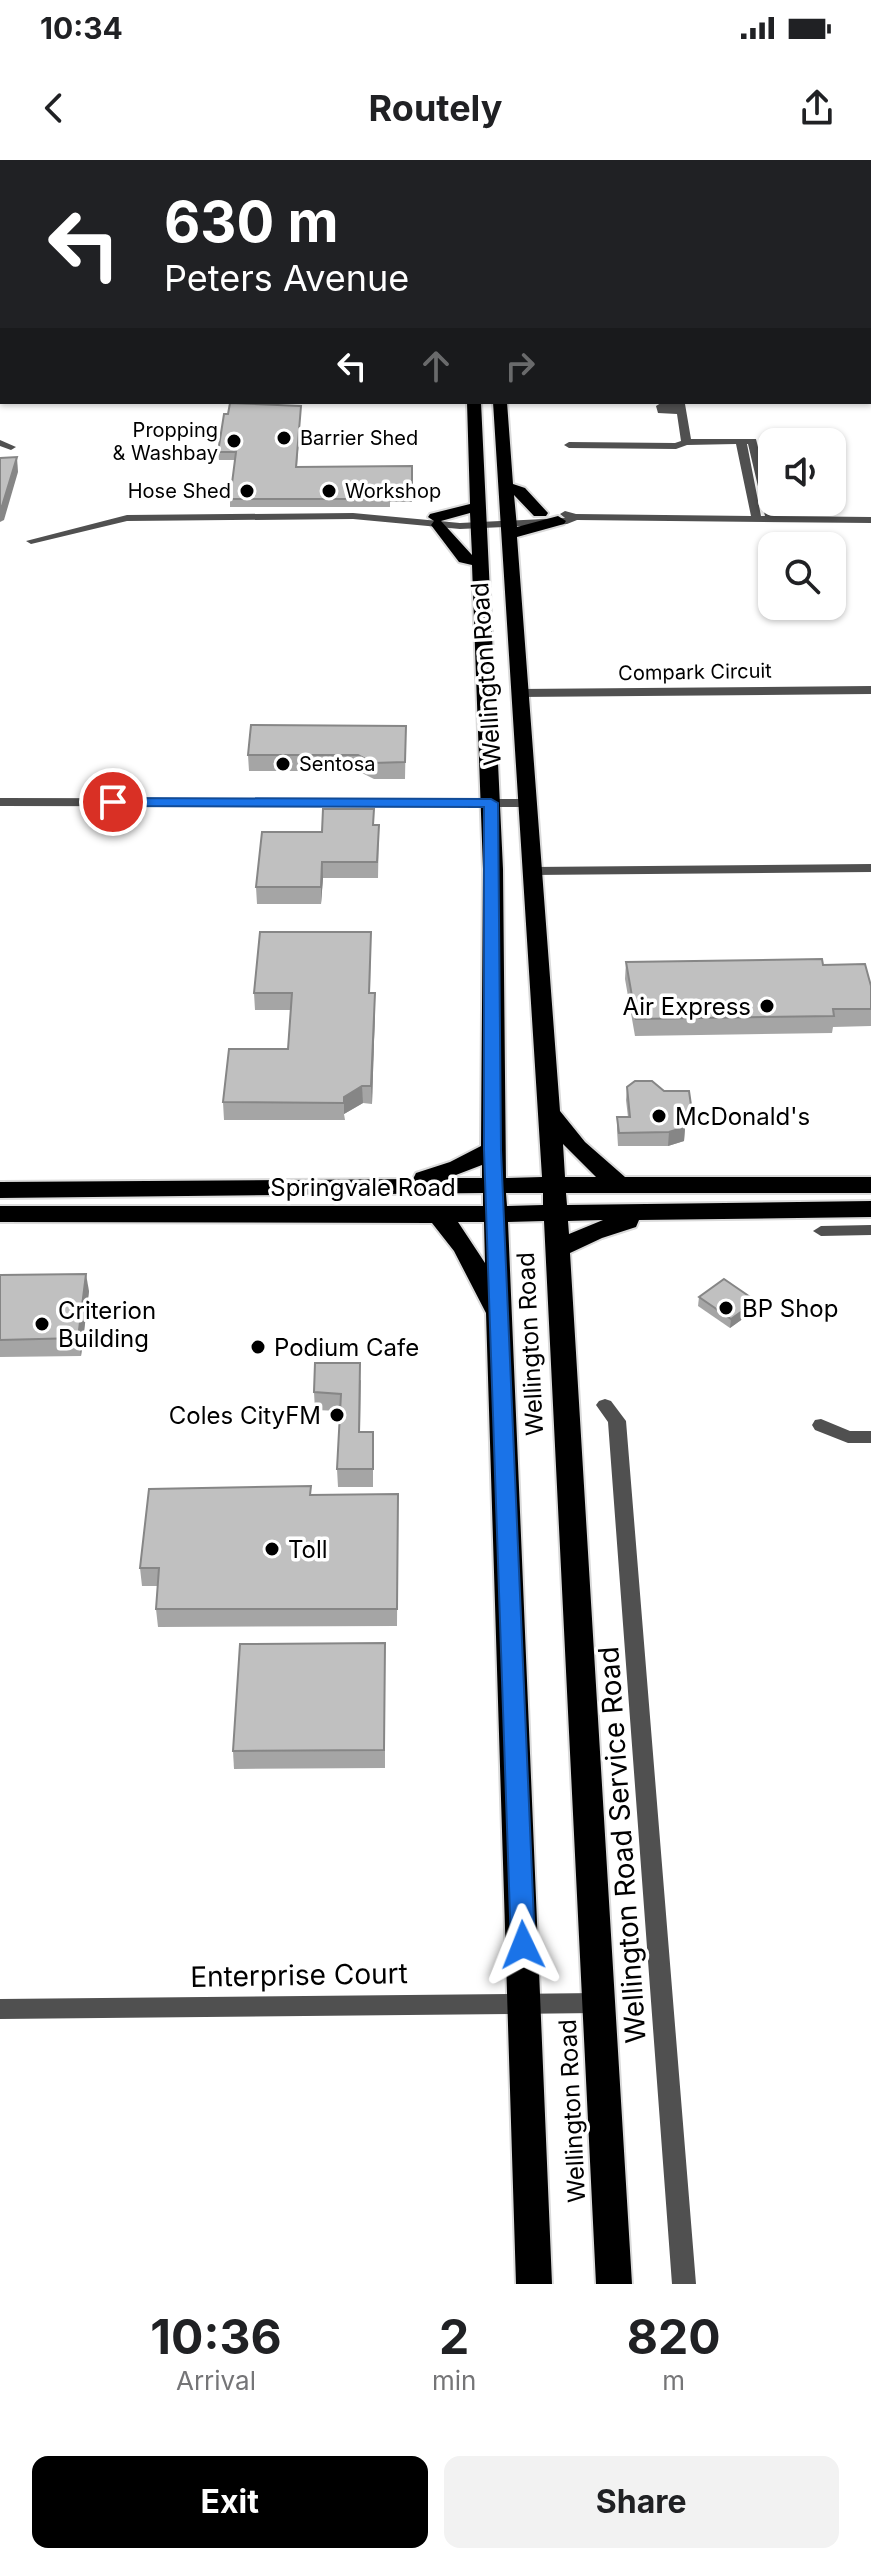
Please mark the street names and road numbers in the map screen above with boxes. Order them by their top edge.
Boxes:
street label: Wellington Road [465,581,507,767]
street label: Compark Circuit [618,659,772,685]
street label: Springvale Road [270,1173,456,1202]
street label: Wellington Road [511,1252,549,1436]
street label: Wellington Road Service Road [591,1646,653,2044]
street label: Enterprise Court [190,1956,408,1994]
street label: Wellington Road [553,2019,591,2203]

